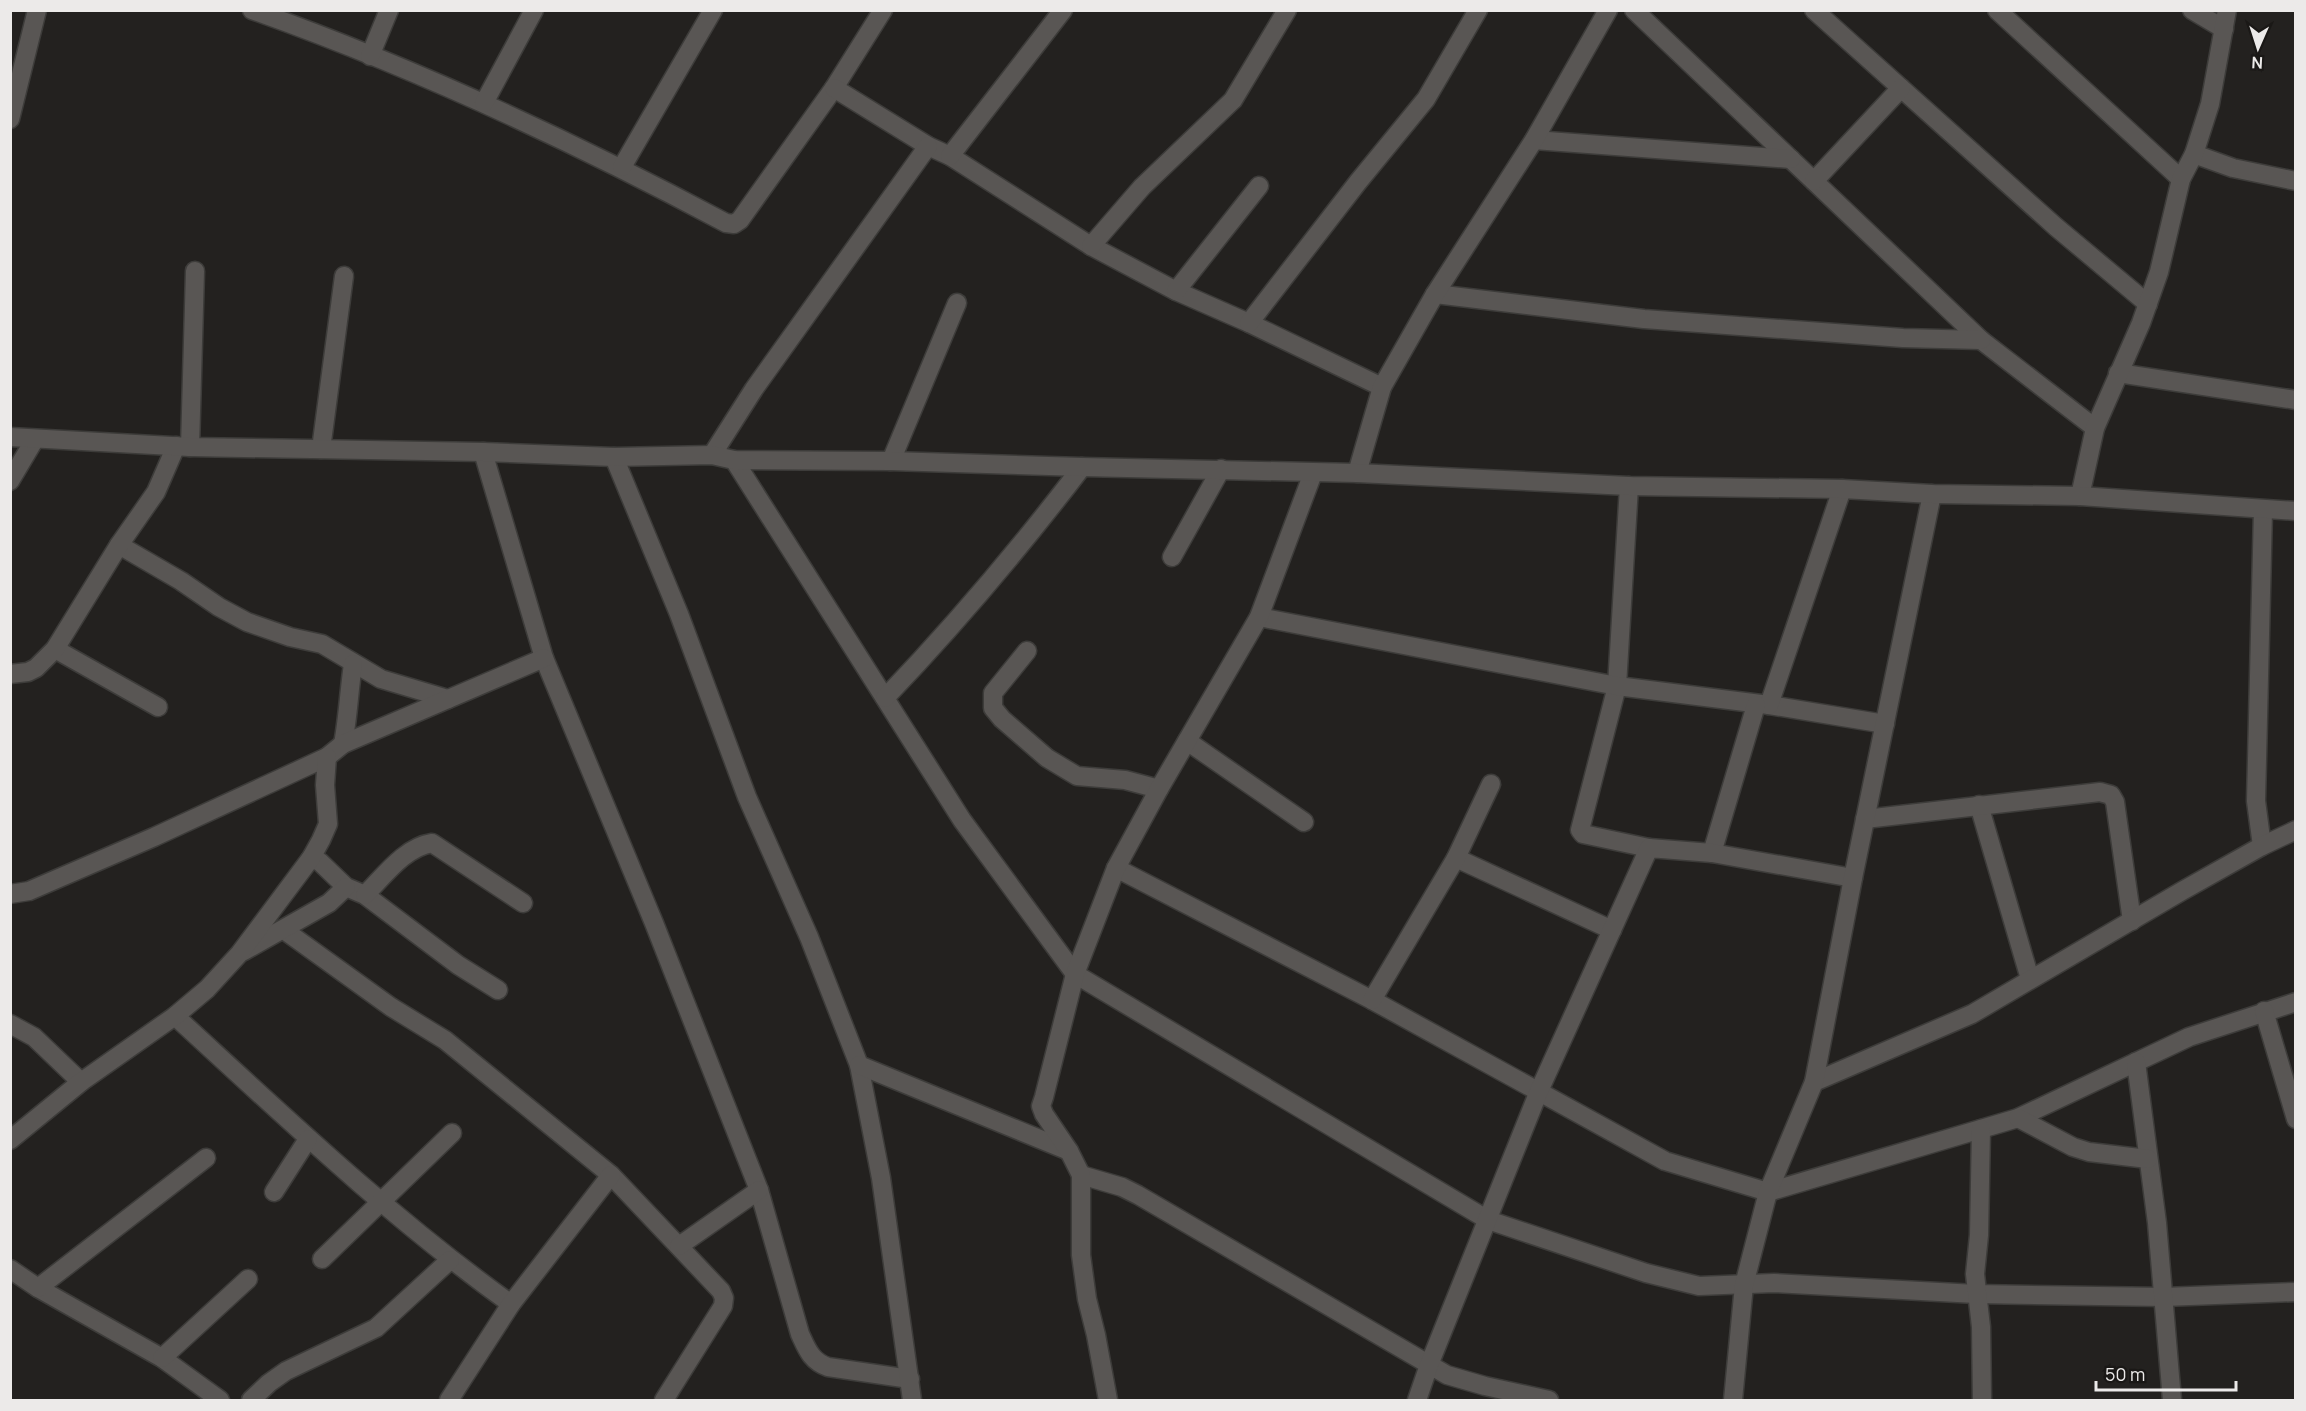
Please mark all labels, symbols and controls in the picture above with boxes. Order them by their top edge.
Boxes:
north arrow [2228,18,2288,78]
text: N [2251,52,2264,74]
scale bar [2096,1354,2236,1392]
text: 50 m [2105,1362,2145,1386]

